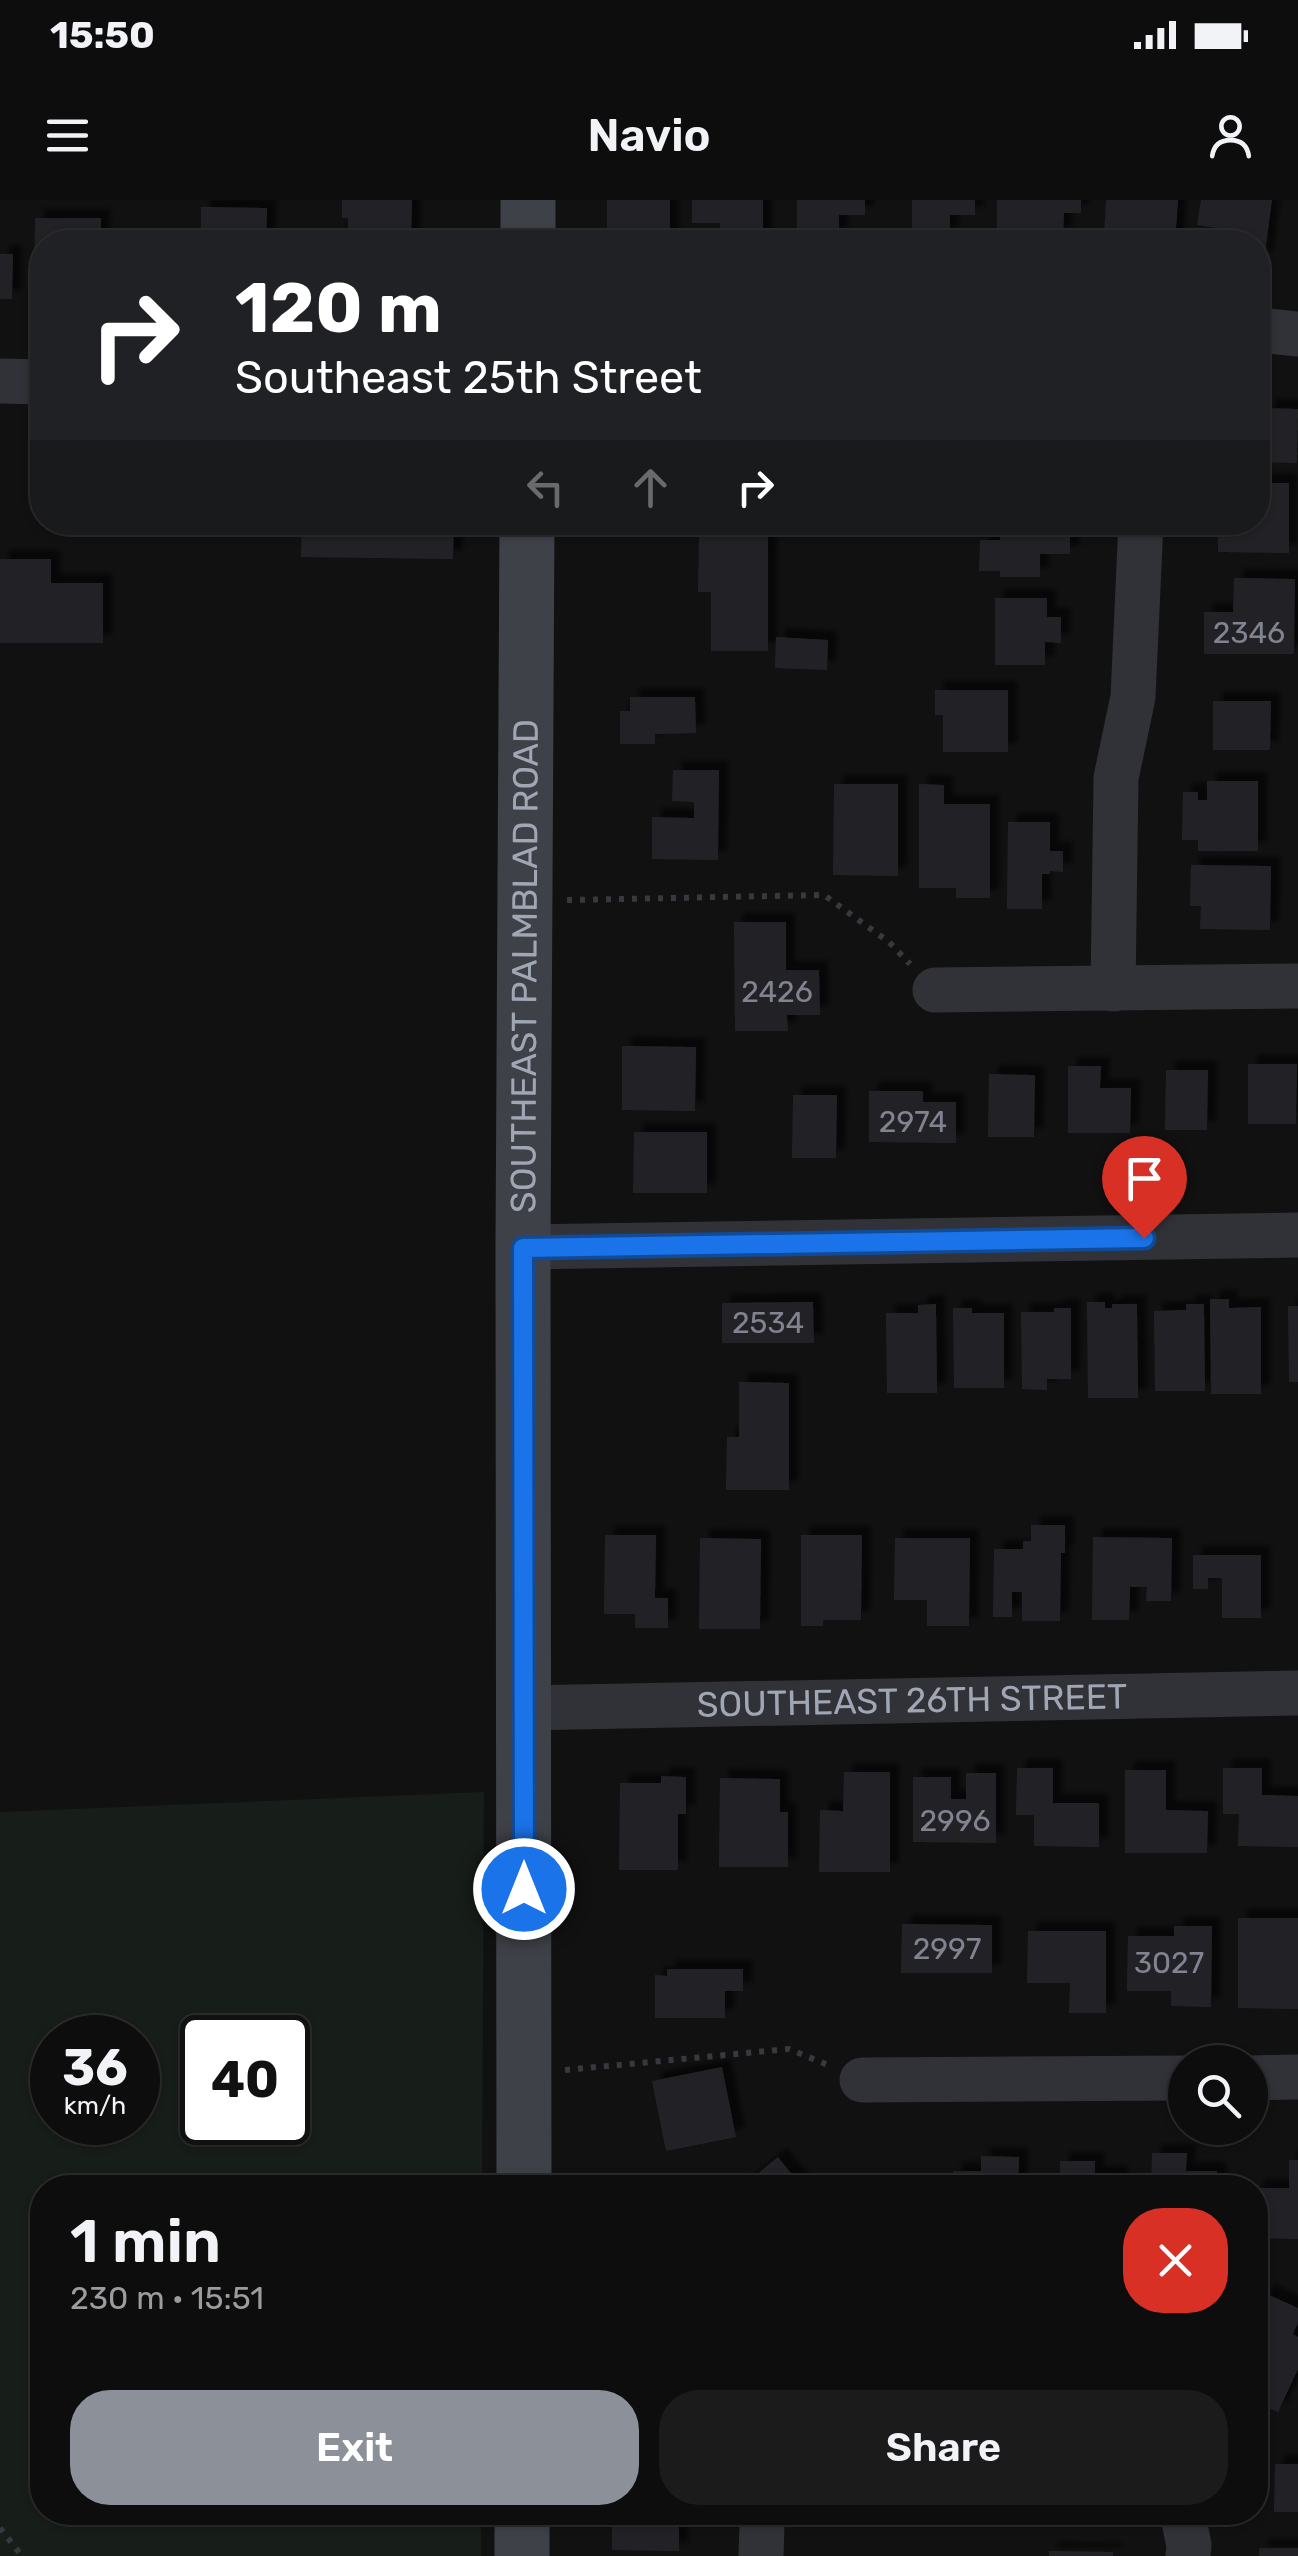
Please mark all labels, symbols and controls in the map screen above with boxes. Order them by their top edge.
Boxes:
text: 15:50 [50,12,155,58]
icon: menu [40,108,95,163]
icon: person [1203,108,1258,163]
text: Navio [587,109,711,162]
text: 120 m [235,267,442,350]
icon: right [70,270,200,400]
text: Southeast 25th Street [235,351,702,404]
icon: left [518,460,573,515]
icon: ahead [623,460,678,515]
icon: right [728,460,783,515]
house number: 2346 [1213,615,1285,651]
street label: SOUTHEAST PALMBLAD ROAD [502,719,547,1213]
house number: 2426 [741,974,813,1010]
house number: 2974 [879,1104,947,1140]
pin [1102,1136,1187,1239]
icon: arrive [1117,1151,1172,1206]
house number: 2534 [732,1305,804,1341]
street label: SOUTHEAST 26TH STREET [696,1675,1128,1726]
house number: 2996 [920,1803,991,1839]
position arrow [472,1837,576,1941]
house number: 2997 [913,1931,981,1967]
house number: 3027 [1134,1945,1204,1981]
speed limit sign: 40 [180,2015,310,2145]
text: 36 [62,2038,128,2098]
map controls [1168,2045,1268,2145]
button: search [1168,2045,1268,2145]
text: km/h [64,2091,126,2120]
text: 1 min [70,2206,221,2277]
button: close [1123,2208,1228,2313]
text: 230 m · 15:51 [70,2279,264,2317]
button: Exit [70,2390,639,2505]
button: Share [659,2390,1228,2505]

